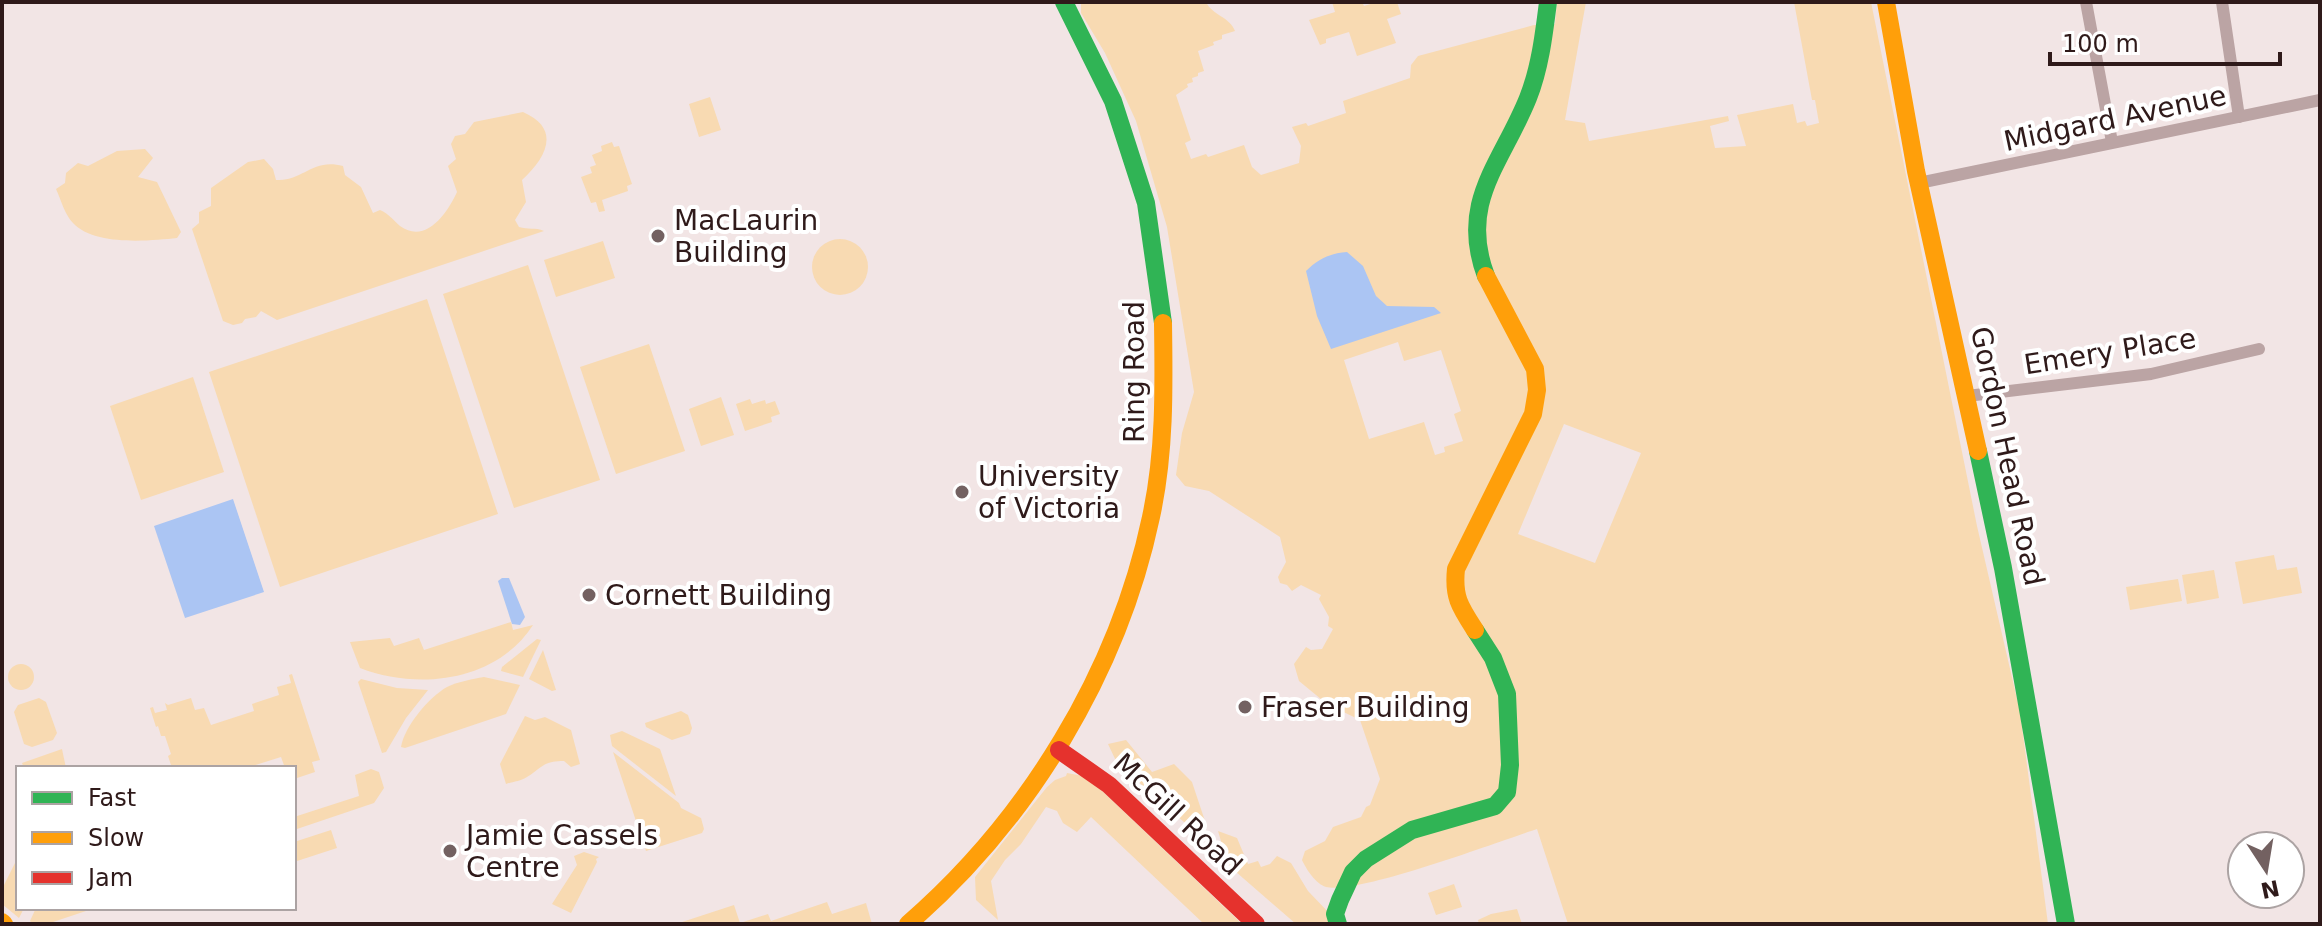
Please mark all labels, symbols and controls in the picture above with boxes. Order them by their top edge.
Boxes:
scale bar [2050,16,2280,66]
text: 100 m [2062,30,2139,58]
street label: Midgard Avenue [2001,79,2229,158]
place label: MacLaurin Building [674,204,818,269]
marker: MacLaurin Building [649,227,667,245]
street label: Ring Road [1118,301,1151,443]
street label: Emery Place [2022,322,2198,381]
street label: Gordon Head Road [1964,324,2051,589]
place label: University of Victoria [978,460,1120,525]
marker: University of Victoria [953,483,971,501]
place label: Cornett Building [605,579,832,612]
marker: Cornett Building [580,586,598,604]
place label: Fraser Building [1261,691,1470,724]
marker: Fraser Building [1236,698,1254,716]
street label: McGill Road [1107,746,1249,882]
legend [16,766,296,910]
text: Fast [88,784,136,812]
place label: Jamie Cassels Centre [464,819,658,884]
text: Slow [88,824,144,852]
north arrow [2226,830,2306,910]
marker: Jamie Cassels Centre [441,842,459,860]
text: Jam [86,864,133,892]
text: N [2258,875,2282,903]

